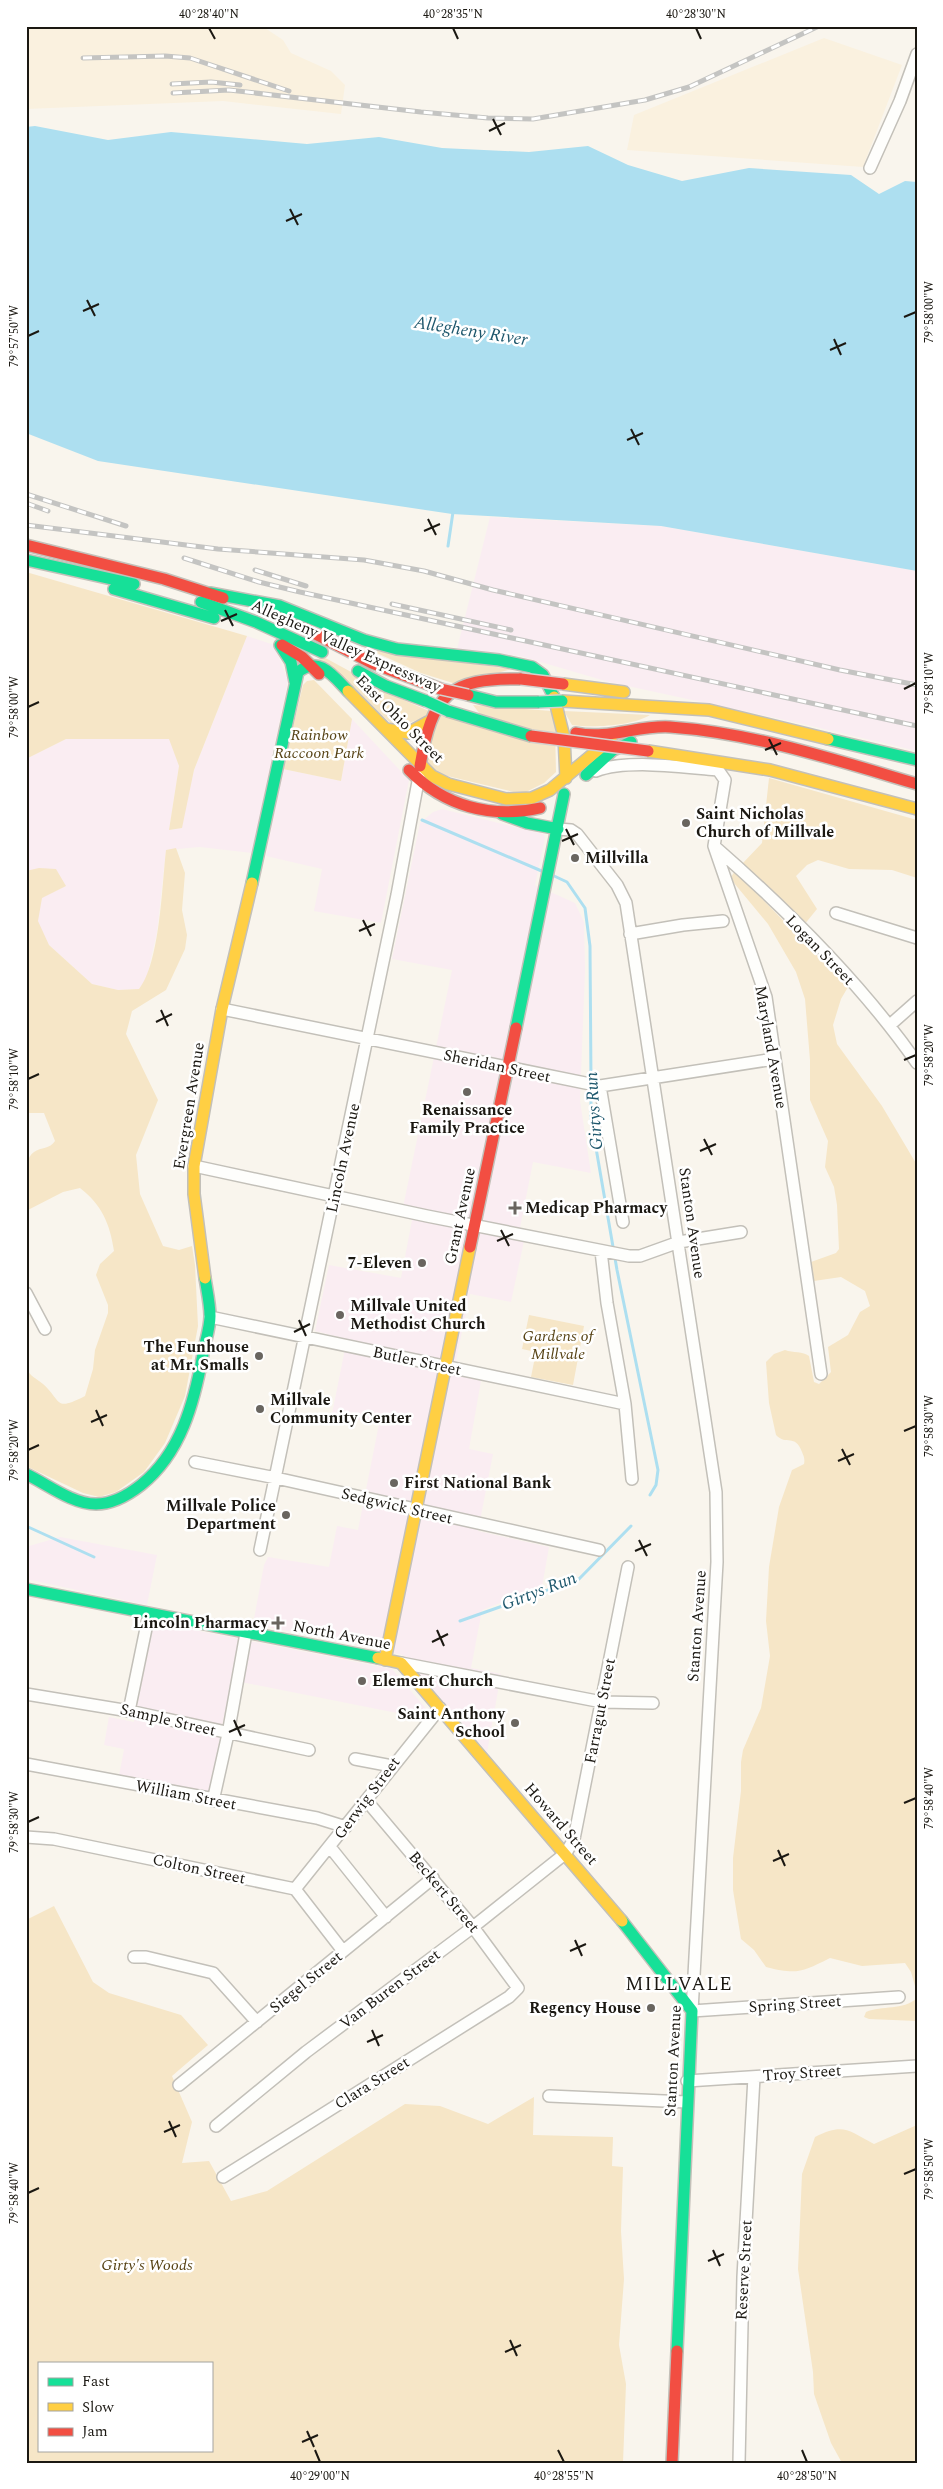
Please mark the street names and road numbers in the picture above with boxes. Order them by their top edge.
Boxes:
street label: Allegheny Valley Expressway [247,593,446,699]
street label: East Ohio Street [350,669,450,769]
street label: Logan Street [780,909,860,991]
street label: Maryland Avenue [748,983,794,1111]
street label: Evergreen Avenue [167,1041,211,1171]
street label: Sheridan Street [441,1043,553,1089]
street label: Lincoln Avenue [320,1101,366,1215]
street label: Grant Avenue [438,1165,482,1267]
street label: Stanton Avenue [672,1166,712,1280]
street label: Butler Street [371,1340,464,1382]
street label: Sedgwick Street [339,1481,456,1531]
street label: Stanton Avenue [681,1569,713,1683]
street label: North Avenue [291,1614,393,1656]
street label: Farragut Street [578,1656,622,1766]
street label: Sample Street [118,1697,219,1743]
street label: Gerwig Street [328,1751,406,1844]
street label: William Street [133,1773,239,1817]
street label: Howard Street [518,1777,604,1871]
street label: Beckert Street [403,1846,486,1938]
street label: Colton Street [150,1847,248,1891]
street label: Van Buren Street [334,1943,446,2035]
street label: Siegel Street [264,1945,348,2019]
street label: Spring Street [748,1989,842,2019]
street label: Stanton Avenue [658,2005,688,2117]
street label: Clara Street [330,2050,414,2116]
street label: Troy Street [762,2058,843,2088]
street label: Reserve Street [729,2219,759,2321]

